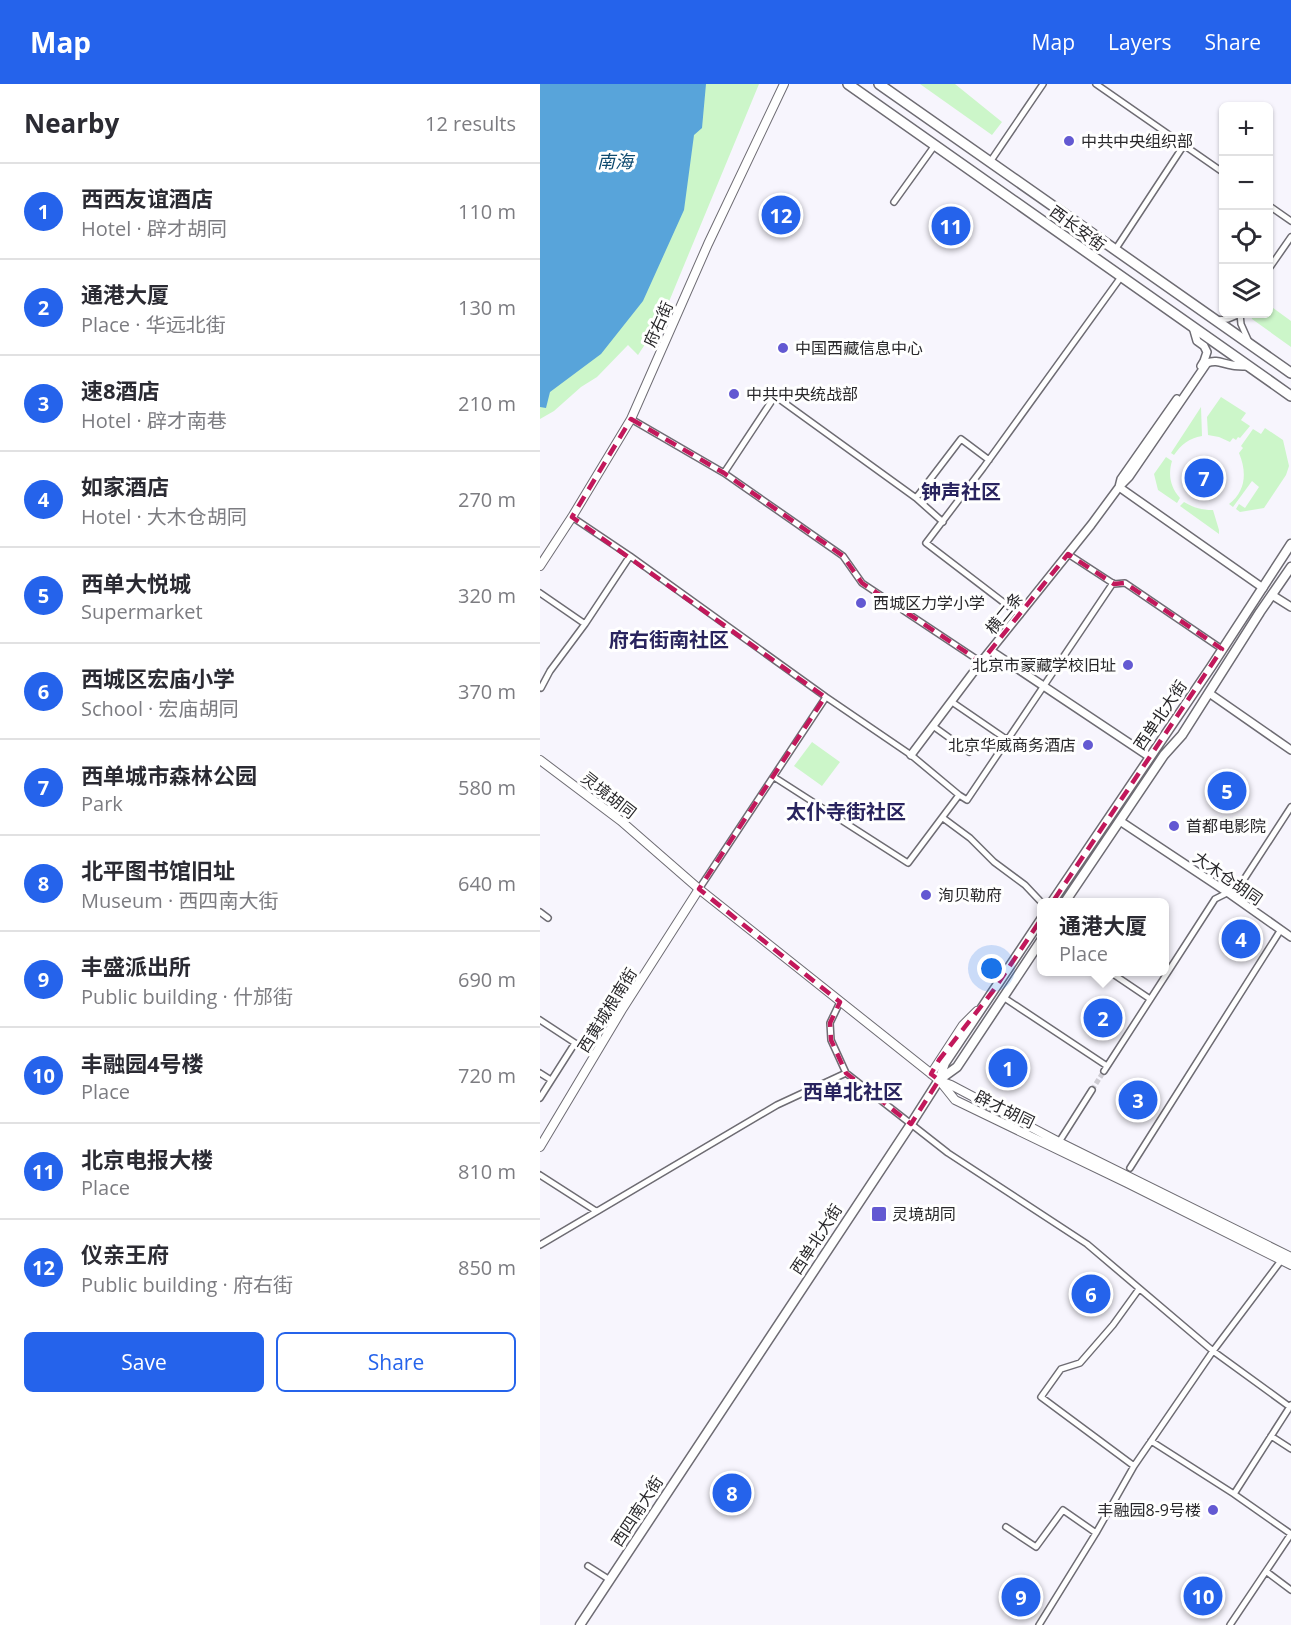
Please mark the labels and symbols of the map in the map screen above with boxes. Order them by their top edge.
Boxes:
place label: 中共中央组织部 [1081,130,1193,152]
marker: 中共中央组织部 [1062,134,1076,148]
water label: 南海 [597,149,636,173]
pin: 12 [762,192,800,238]
street label: 西长安街 [1046,200,1110,256]
pin: 11 [932,204,970,248]
street label: 府右街 [638,298,678,350]
place label: 中国西藏信息中心 [795,337,923,359]
marker: 中国西藏信息中心 [776,341,790,355]
place label: 中共中央统战部 [746,383,858,405]
marker: 中共中央统战部 [727,387,741,401]
pin: 7 [1184,456,1224,500]
district label: 钟声社区 [921,478,1001,505]
street label: 横二条 [980,587,1028,639]
place label: 西城区力学小学 [873,592,985,614]
marker: 西城区力学小学 [854,596,868,610]
district label: 府右街南社区 [609,626,729,653]
place label: 北京市蒙藏学校旧址 [972,654,1116,676]
marker: 北京市蒙藏学校旧址 [1121,658,1135,672]
street label: 西单北大街 [1129,676,1191,754]
place label: 北京华威商务酒店 [948,734,1076,756]
marker: 北京华威商务酒店 [1081,738,1095,752]
street label: 灵境胡同 [577,767,641,823]
pin: 5 [1208,768,1246,814]
district label: 太仆寺街社区 [786,798,906,825]
place label: 首都电影院 [1186,815,1266,837]
marker: 首都电影院 [1167,819,1181,833]
street label: 大木仓胡同 [1189,846,1267,910]
place label: 洵贝勒府 [938,884,1002,906]
marker: 洵贝勒府 [919,888,933,902]
pin: 4 [1222,916,1260,962]
your location [977,954,1006,983]
street label: 西黄城根南街 [572,963,642,1057]
pin: 2 [1084,996,1122,1040]
pin: 1 [988,1046,1028,1090]
district label: 西单北社区 [803,1078,903,1105]
pin: 3 [1118,1078,1158,1122]
street label: 辟才胡同 [971,1085,1039,1133]
street label: 西单北大街 [785,1199,847,1279]
place label: 灵境胡同 [892,1203,956,1225]
marker: 灵境胡同 [870,1205,888,1223]
pin: 6 [1072,1272,1110,1316]
pin: 8 [712,1470,752,1516]
street label: 西四南大街 [606,1471,668,1551]
place label: 丰融园8-9号楼 [1098,1499,1201,1521]
marker: 丰融园8-9号楼 [1206,1503,1220,1517]
pin: 9 [1002,1574,1040,1620]
pin: 10 [1184,1574,1222,1618]

